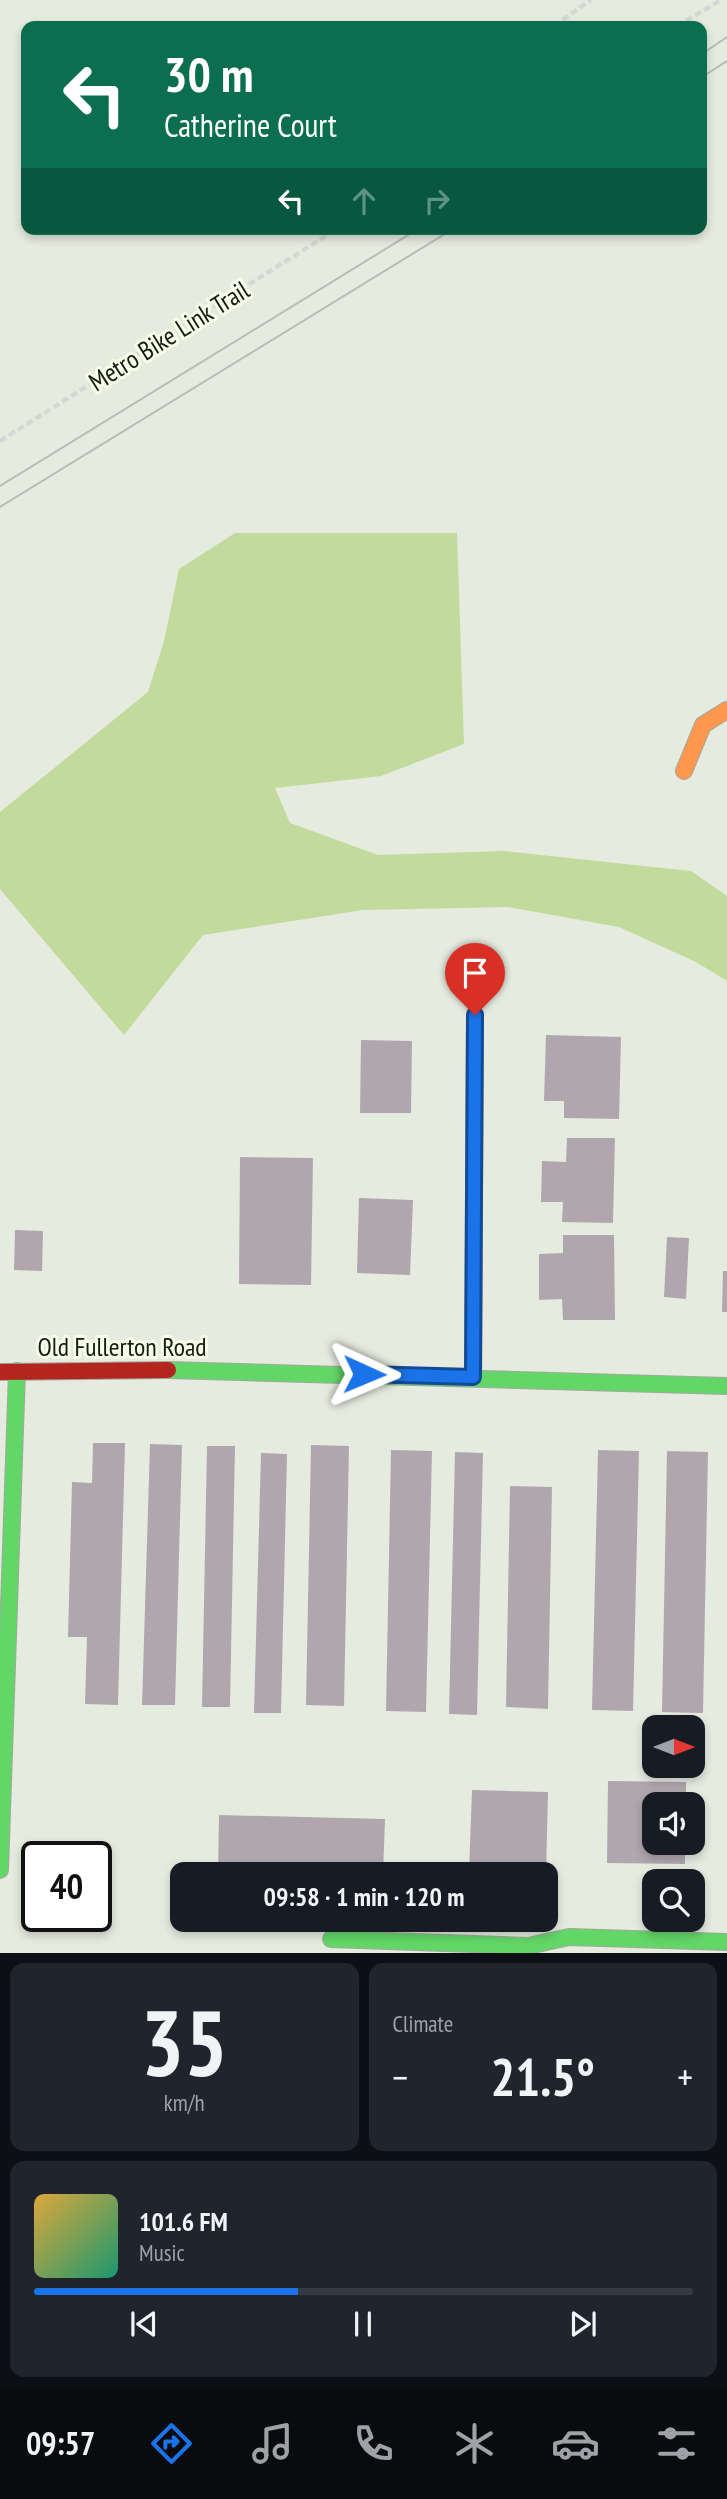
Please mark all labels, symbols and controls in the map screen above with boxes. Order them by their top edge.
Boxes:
text: 30 m [164,42,253,106]
icon: left [49,49,140,140]
text: Catherine Court [164,104,337,146]
icon: left [272,182,310,220]
icon: ahead [345,182,383,220]
icon: right [418,182,456,220]
street label: Metro Bike Link Trail [82,273,255,398]
pin [445,943,505,1015]
icon: arrive [456,954,494,992]
street label: Old Fullerton Road [37,1330,207,1363]
position arrow [327,1337,401,1411]
north arrow [642,1715,705,1778]
map controls [642,1715,705,1932]
button: sound [642,1792,705,1855]
speed limit sign: 40 [21,1841,112,1932]
button: search [642,1869,705,1932]
text: 09:58 · 1 min · 120 m [264,1880,464,1913]
text: 35 [141,1983,228,2101]
text: Climate [393,2009,453,2038]
text: 21.5° [490,2043,595,2110]
text: − [393,2052,408,2101]
text: + [677,2052,693,2101]
text: km/h [164,2088,205,2117]
text: 101.6 FM [139,2205,228,2238]
text: Music [139,2238,185,2267]
icon: previous [125,2305,163,2343]
icon: pause [344,2305,382,2343]
icon: next [564,2305,602,2343]
icon: directions [147,2419,196,2468]
icon: music [248,2419,297,2468]
icon: phone [349,2419,398,2468]
icon: climate [450,2419,499,2468]
icon: car [551,2419,600,2468]
icon: filters [652,2419,701,2468]
text: 09:57 [26,2422,95,2464]

